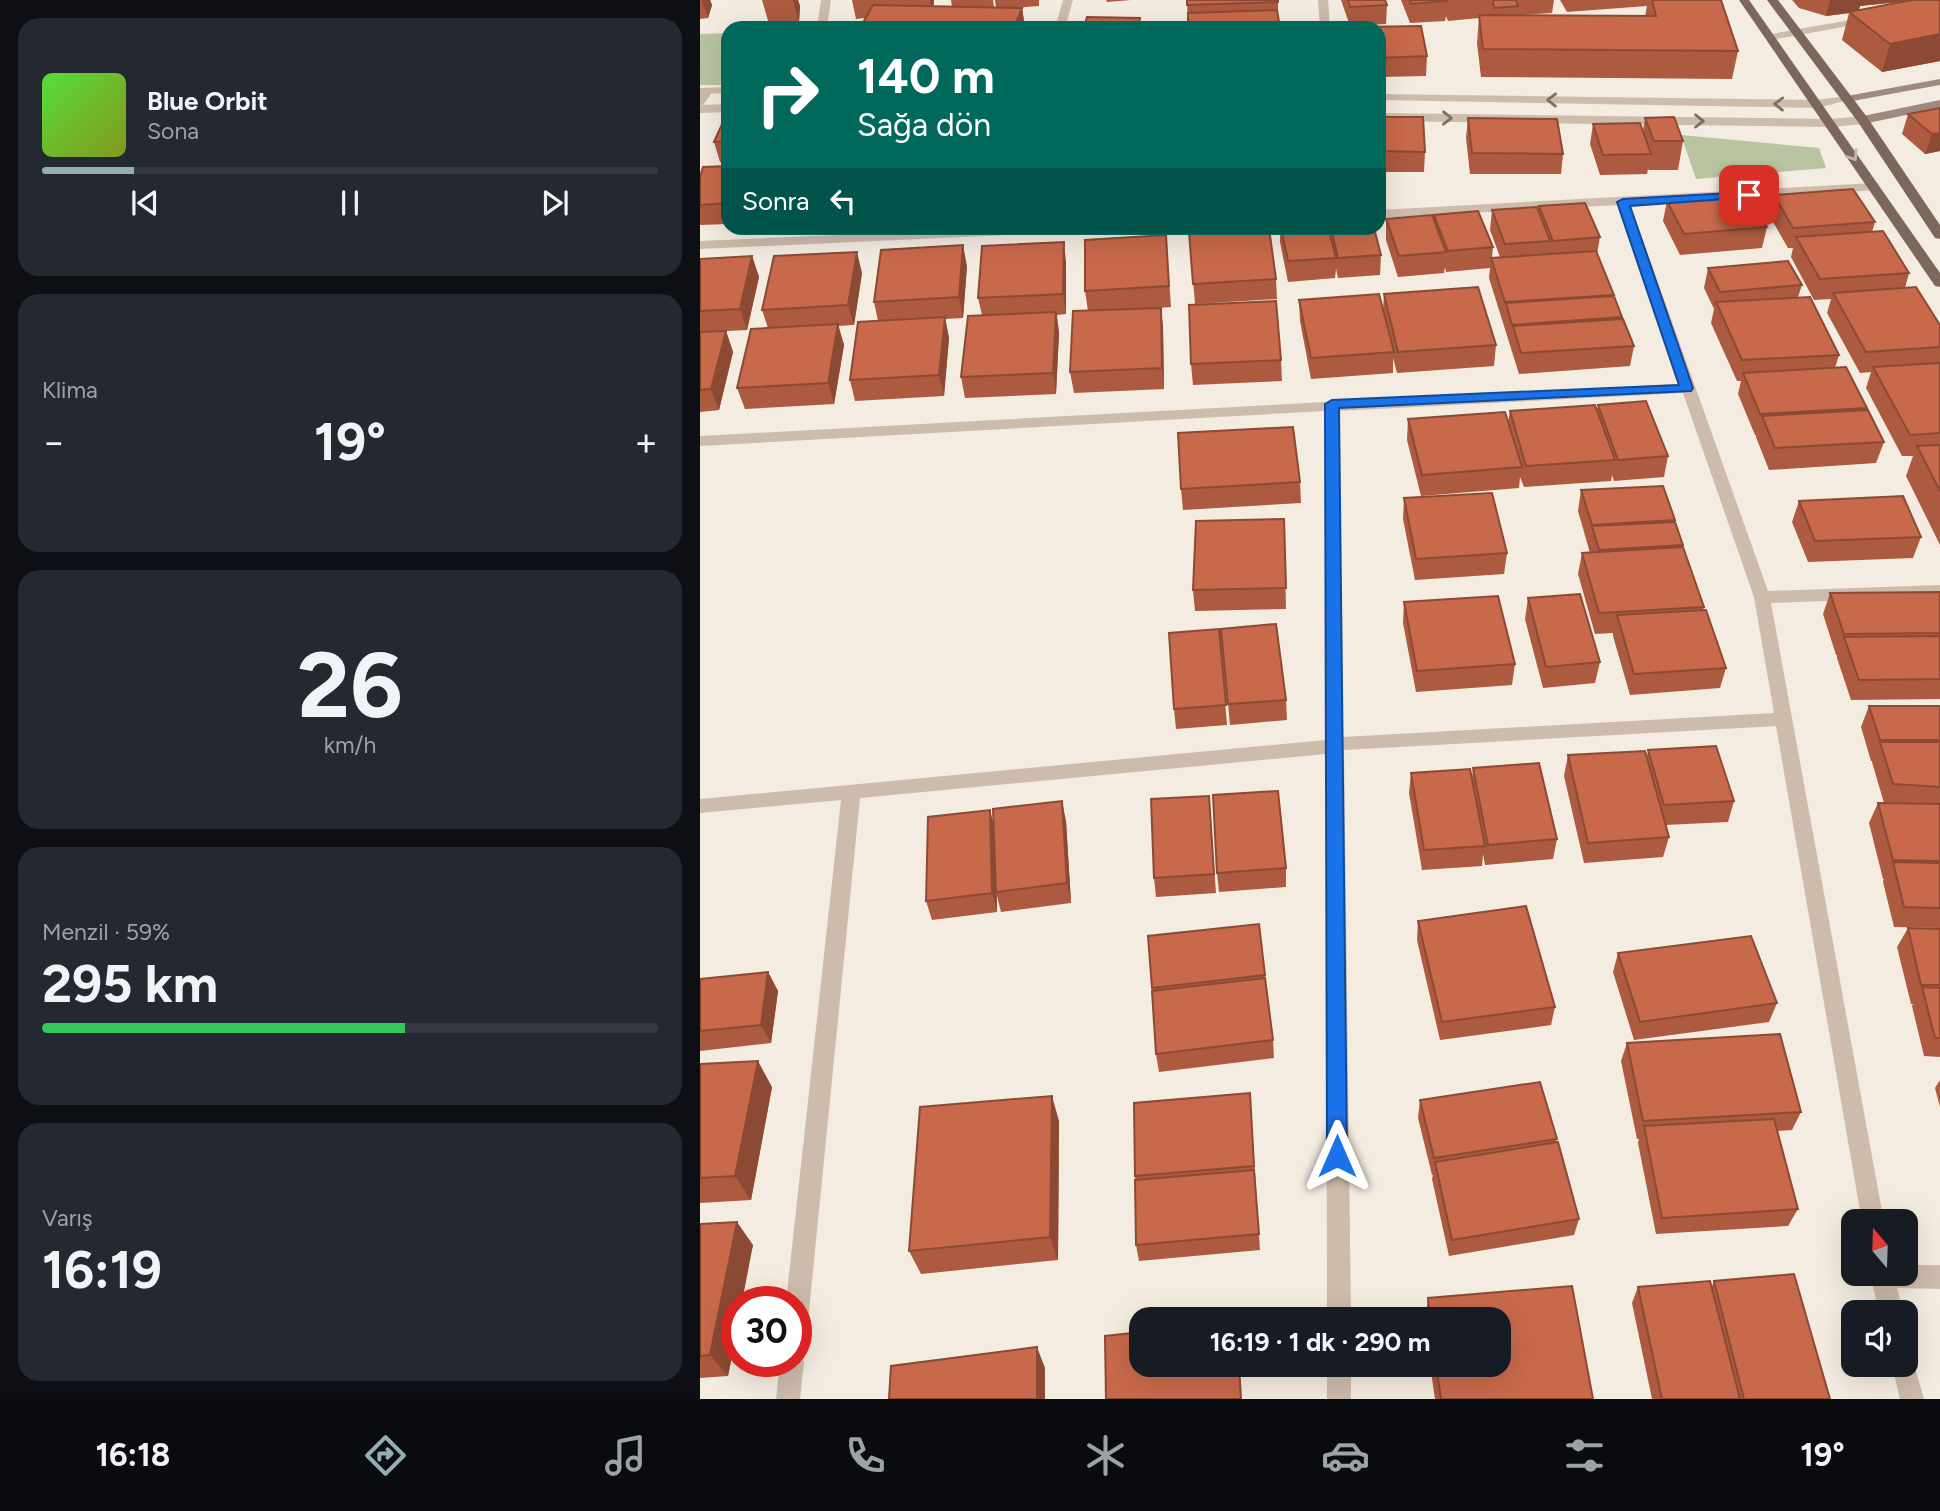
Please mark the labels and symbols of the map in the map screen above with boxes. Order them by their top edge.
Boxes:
one-way arrow [1546,92,1557,108]
one-way arrow [1774,96,1784,112]
one-way arrow [1442,110,1453,125]
one-way arrow [1694,113,1705,129]
one-way arrow [1845,148,1857,161]
pin [1719,165,1779,225]
position arrow [1300,1119,1374,1193]
north arrow [1841,1209,1918,1286]
speed limit sign: 30 [721,1286,812,1377]

